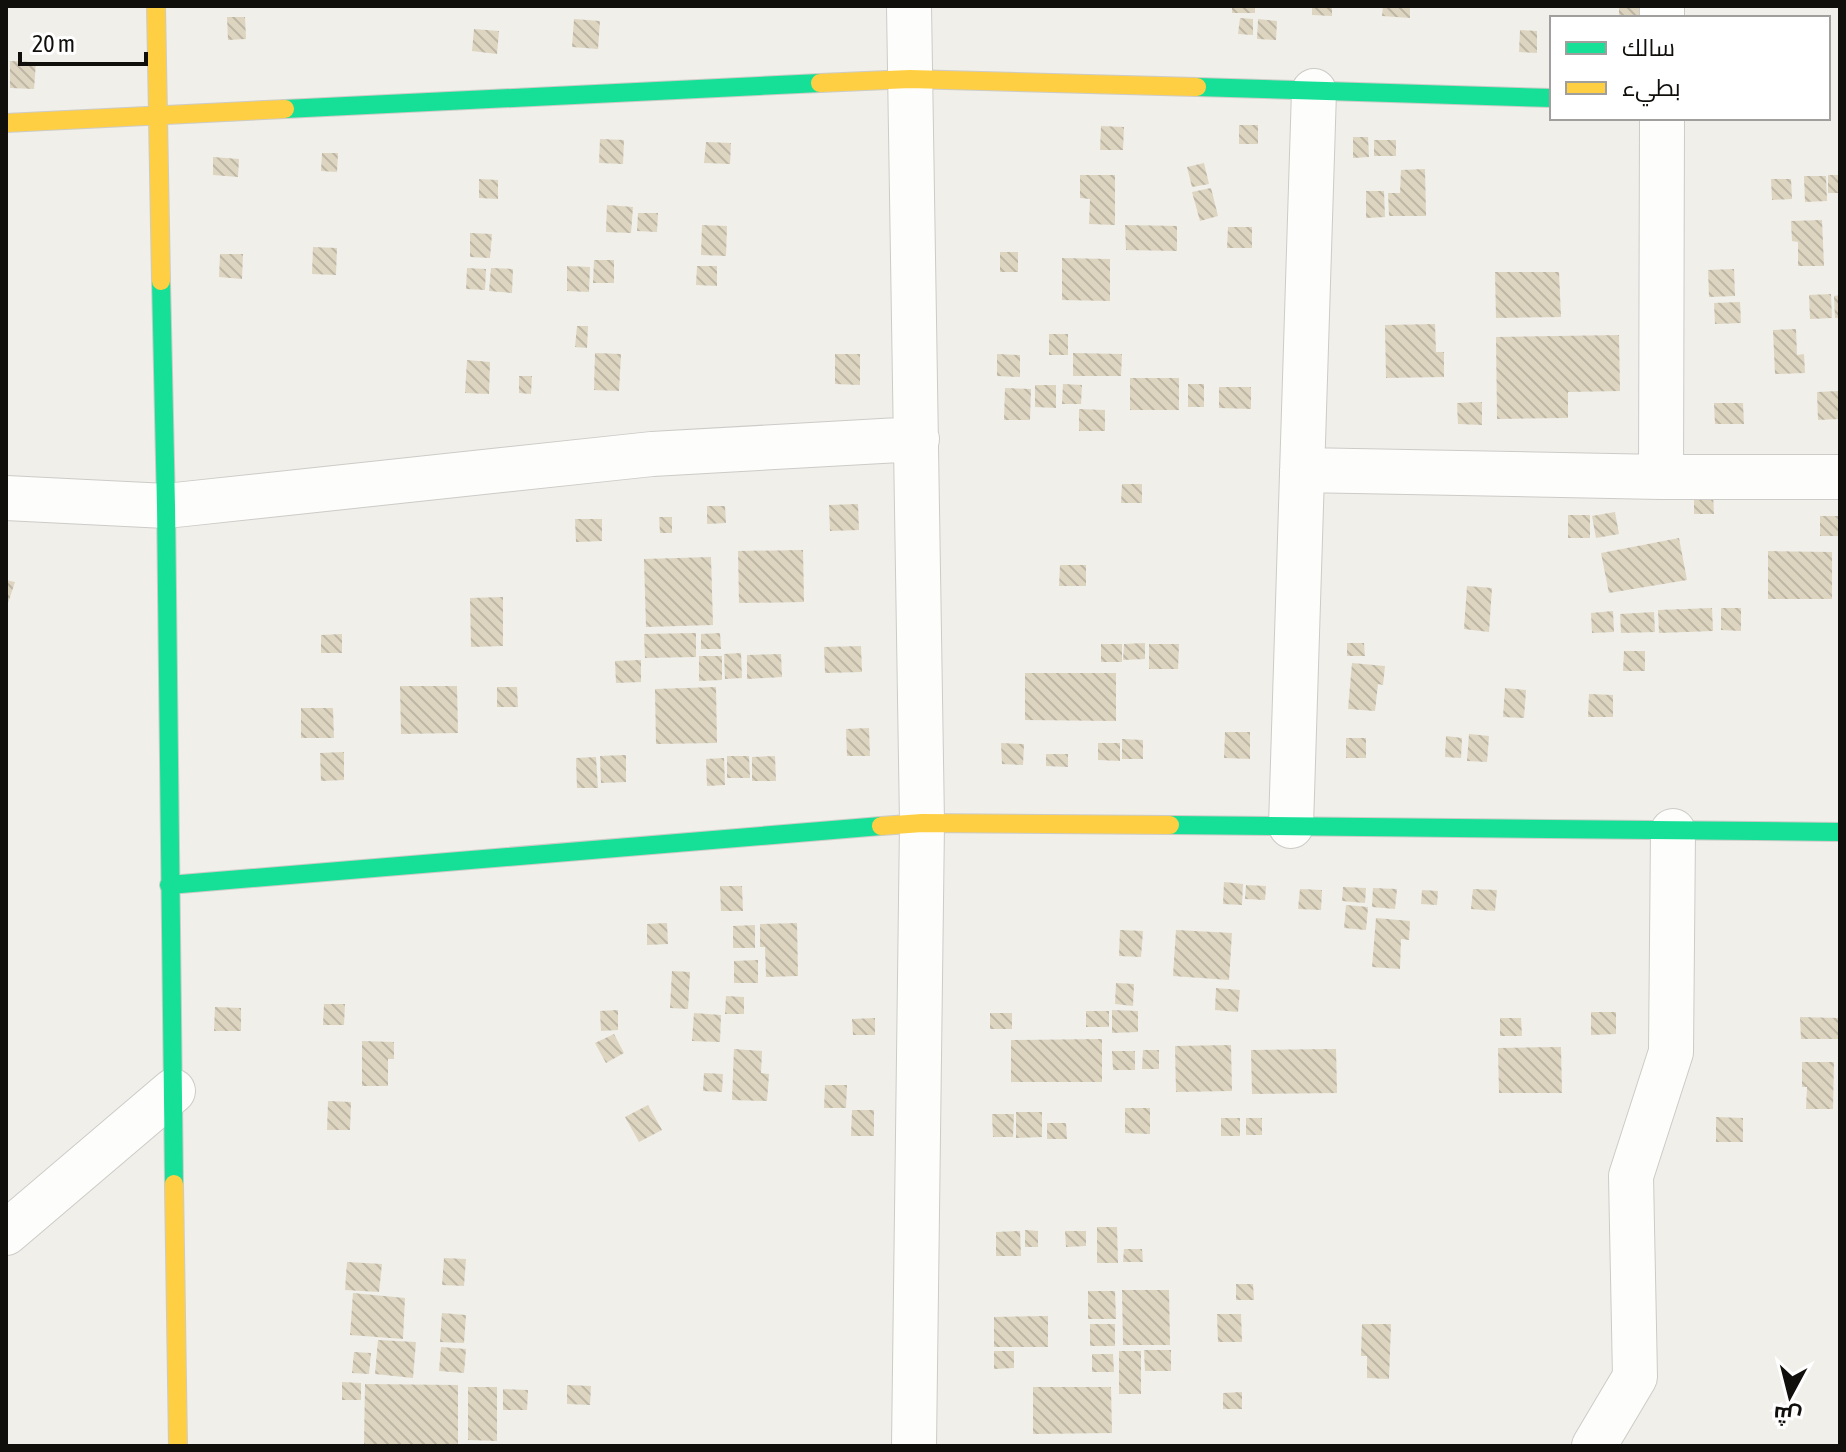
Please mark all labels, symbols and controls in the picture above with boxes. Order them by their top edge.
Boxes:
scale bar [20,16,146,66]
legend [1550,16,1830,120]
text: 20 m [32,30,75,57]
text: سالك [1622,34,1675,61]
text: بطيء [1622,74,1681,107]
north arrow [1750,1356,1830,1436]
text: ش [1772,1400,1803,1430]

